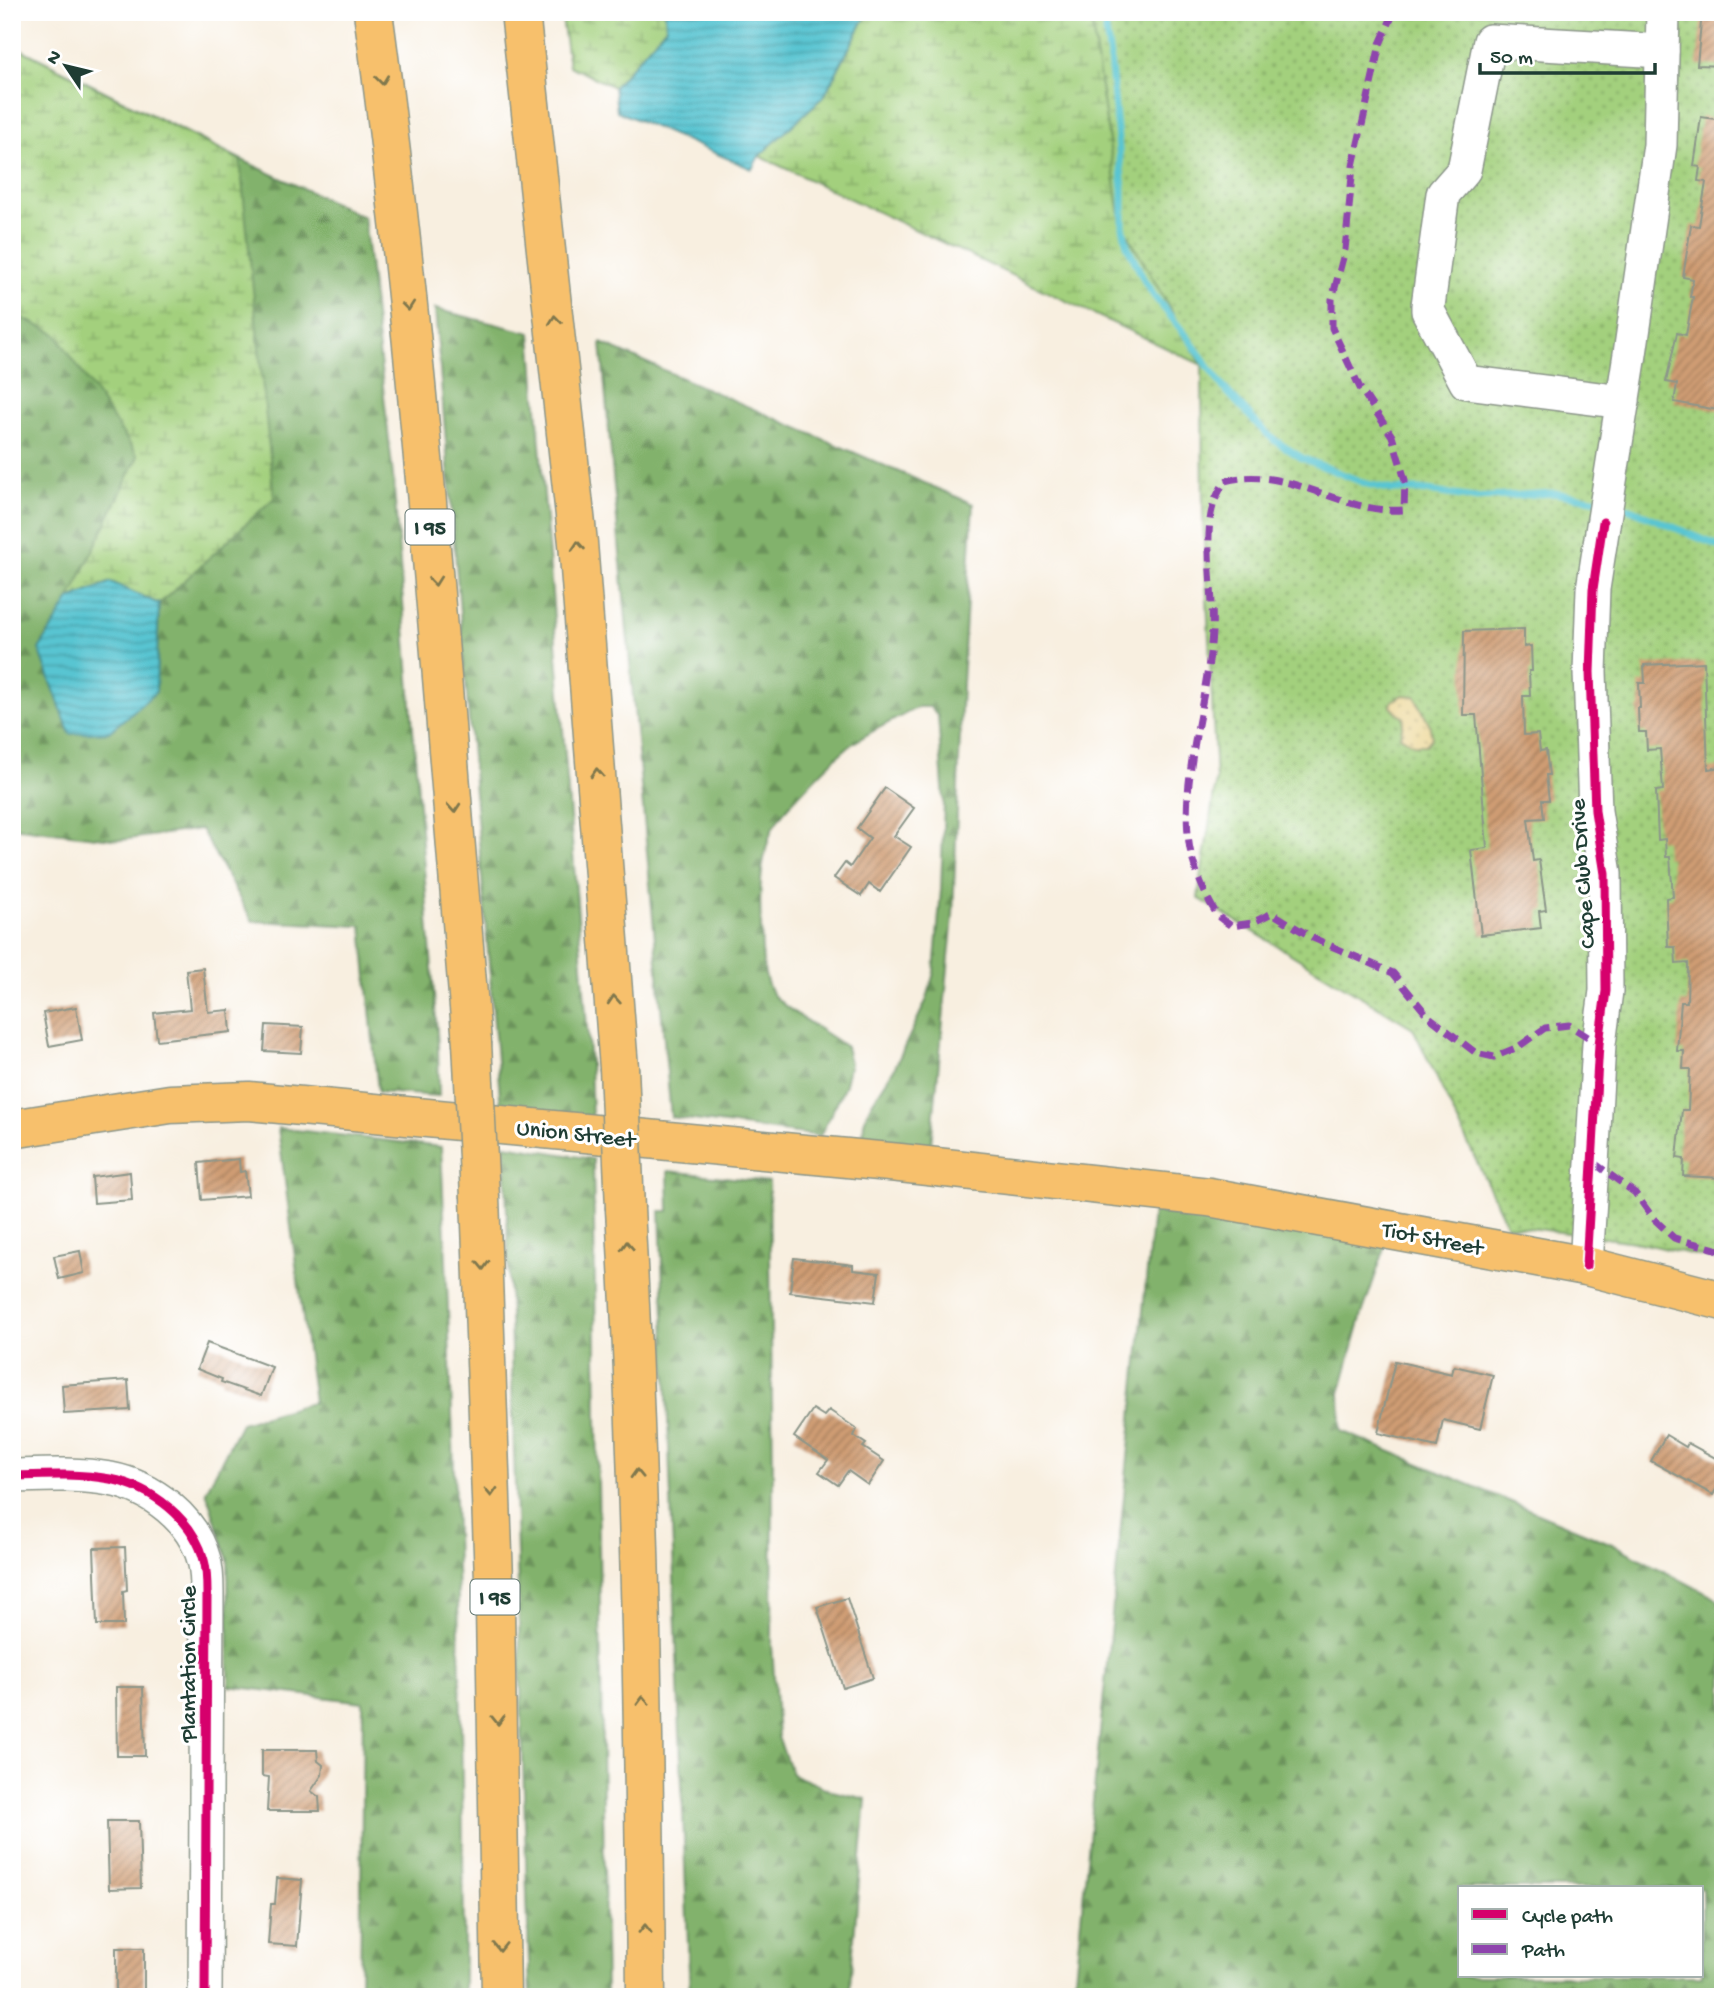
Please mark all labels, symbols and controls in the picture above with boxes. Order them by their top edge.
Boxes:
north arrow [32,32,102,102]
scale bar [1480,32,1654,76]
text: N [42,47,68,70]
text: 50 m [1490,47,1533,72]
one-way arrow [374,74,389,86]
one-way arrow [400,300,415,312]
one-way arrow [548,314,563,325]
road number: I 95 [406,510,454,544]
one-way arrow [571,540,586,551]
one-way arrow [427,576,442,587]
one-way arrow [590,767,605,778]
street label: Cape Club Drive [1566,797,1603,949]
one-way arrow [446,803,461,814]
one-way arrow [607,994,622,1005]
street label: Union Street [515,1116,638,1155]
street label: Tiot Street [1378,1217,1487,1264]
one-way arrow [620,1241,635,1252]
one-way arrow [475,1260,490,1271]
one-way arrow [629,1468,644,1479]
one-way arrow [484,1487,499,1498]
road number: I 95 [470,1580,520,1614]
street label: Plantation Circle [177,1585,204,1743]
one-way arrow [635,1695,651,1706]
one-way arrow [490,1715,506,1725]
legend [1458,1886,1704,1978]
text: Cycle path [1522,1906,1613,1931]
one-way arrow [637,1923,653,1933]
text: Path [1521,1940,1565,1965]
one-way arrow [493,1942,508,1953]

